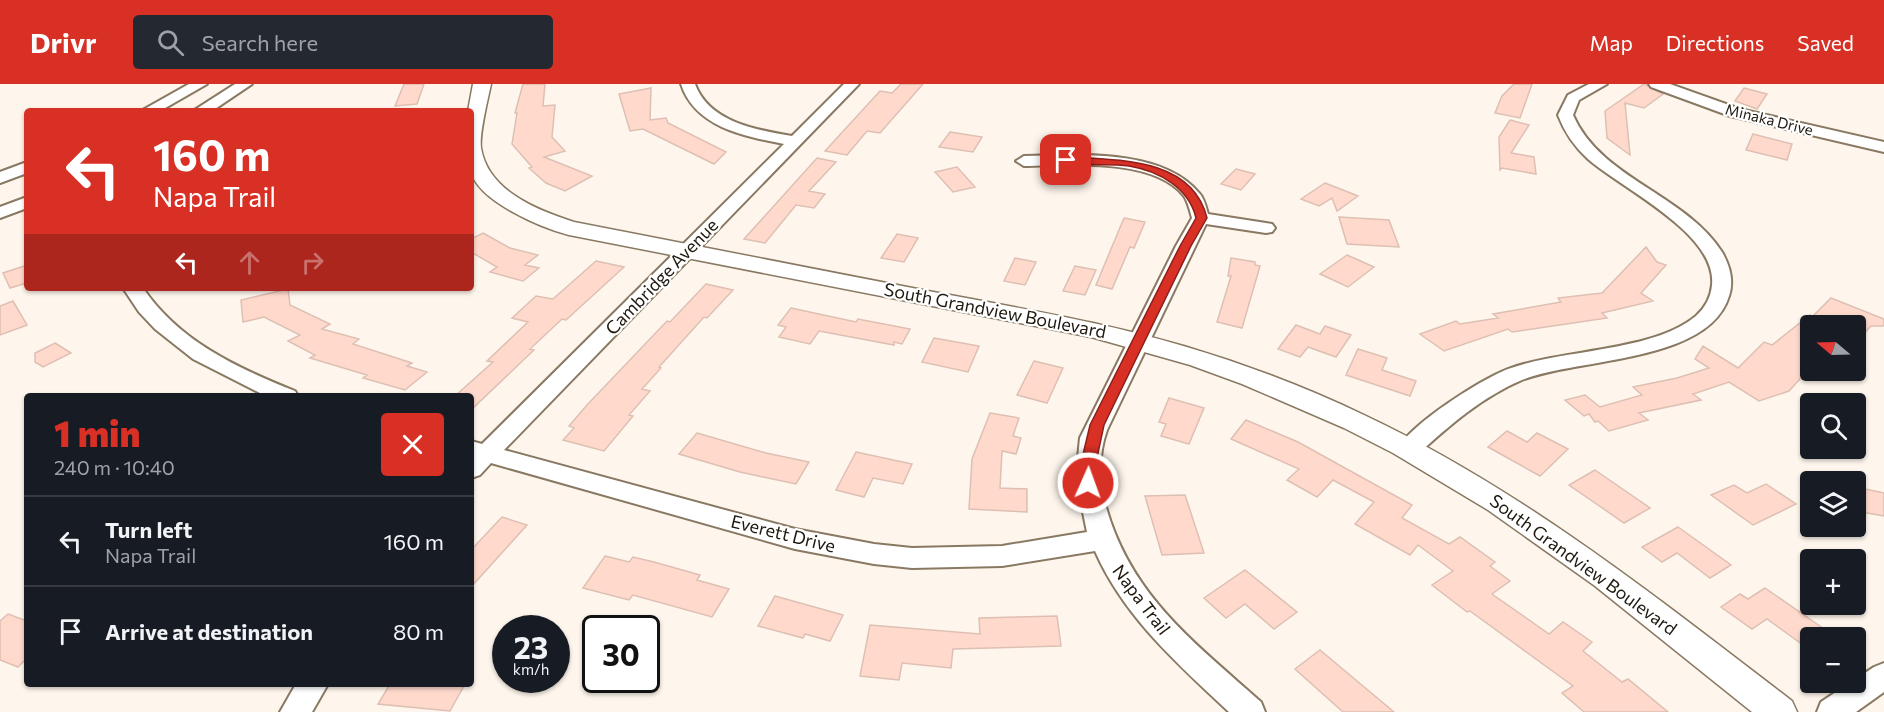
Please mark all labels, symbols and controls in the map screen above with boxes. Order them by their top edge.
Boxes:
search box [133,15,553,69]
text: Drivr [30,25,97,59]
icon: search [154,26,187,59]
text: Search here [202,29,318,56]
text: Map [1590,30,1633,55]
text: Directions [1666,30,1764,55]
text: Saved [1797,30,1854,55]
street label: Minaka Drive [1724,99,1815,139]
text: 160 m [153,128,271,180]
icon: left [54,132,132,210]
pin [1040,134,1091,185]
icon: arrive [1049,143,1082,176]
text: Napa Trail [153,180,276,213]
street label: Cambridge Avenue [600,214,722,339]
icon: left [170,246,203,279]
icon: ahead [233,246,266,279]
icon: right [296,246,329,279]
street label: South Grandview Boulevard [882,278,1108,342]
north arrow [1800,315,1866,381]
map controls [1800,315,1866,693]
button: search [1800,393,1866,459]
text: 1 min [54,410,140,454]
button: close [381,413,444,476]
position arrow [1056,451,1120,515]
text: 240 m · 10:40 [54,455,175,479]
button: layers [1800,471,1866,537]
street label: South Grandview Boulevard [1486,489,1681,639]
street label: Everett Drive [729,509,838,557]
text: Turn left [105,516,192,543]
icon: left [54,525,87,558]
text: 160 m [383,528,444,555]
text: Napa Trail [105,543,196,567]
button: + [1800,549,1866,615]
street label: Napa Trail [1108,560,1175,639]
icon: arrive [54,615,87,648]
speed limit sign: 30 [582,615,660,693]
text: Arrive at destination [105,618,313,645]
text: 80 m [393,618,444,645]
button: − [1800,627,1866,693]
text: 23 [514,628,548,665]
text: km/h [513,660,549,678]

